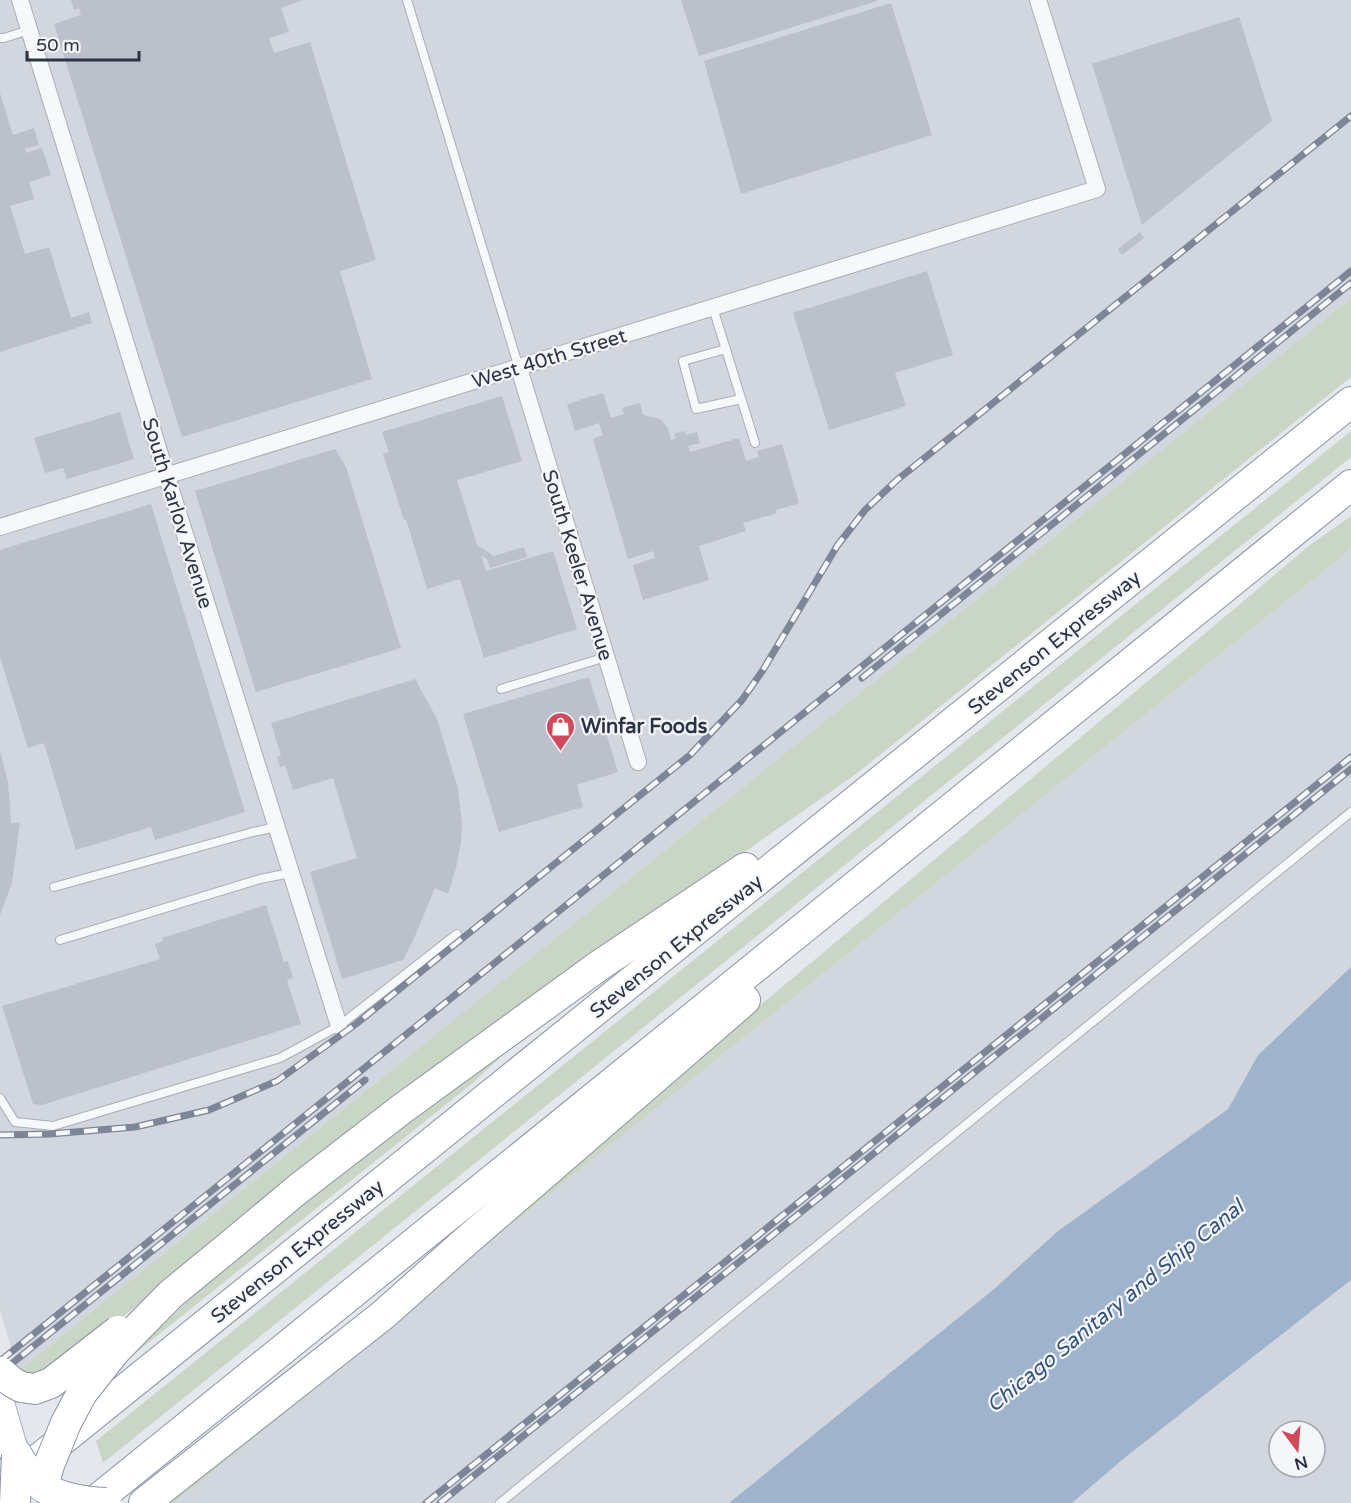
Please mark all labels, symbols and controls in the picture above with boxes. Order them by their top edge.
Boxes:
scale bar [27,24,140,62]
text: 50 m [36,34,80,56]
street label: West 40th Street [469,324,630,394]
street label: South Karlov Avenue [137,415,218,612]
street label: South Keeler Avenue [537,467,618,664]
street label: Stevenson Expressway [963,566,1146,720]
shop icon: Winfar Foods [544,710,576,752]
place label: Winfar Foods [581,715,708,739]
street label: Stevenson Expressway [585,870,768,1024]
street label: Stevenson Expressway [206,1175,389,1329]
water label: Chicago Sanitary and Ship Canal [982,1193,1251,1418]
north arrow [1267,1419,1327,1479]
text: N [1292,1451,1310,1474]

